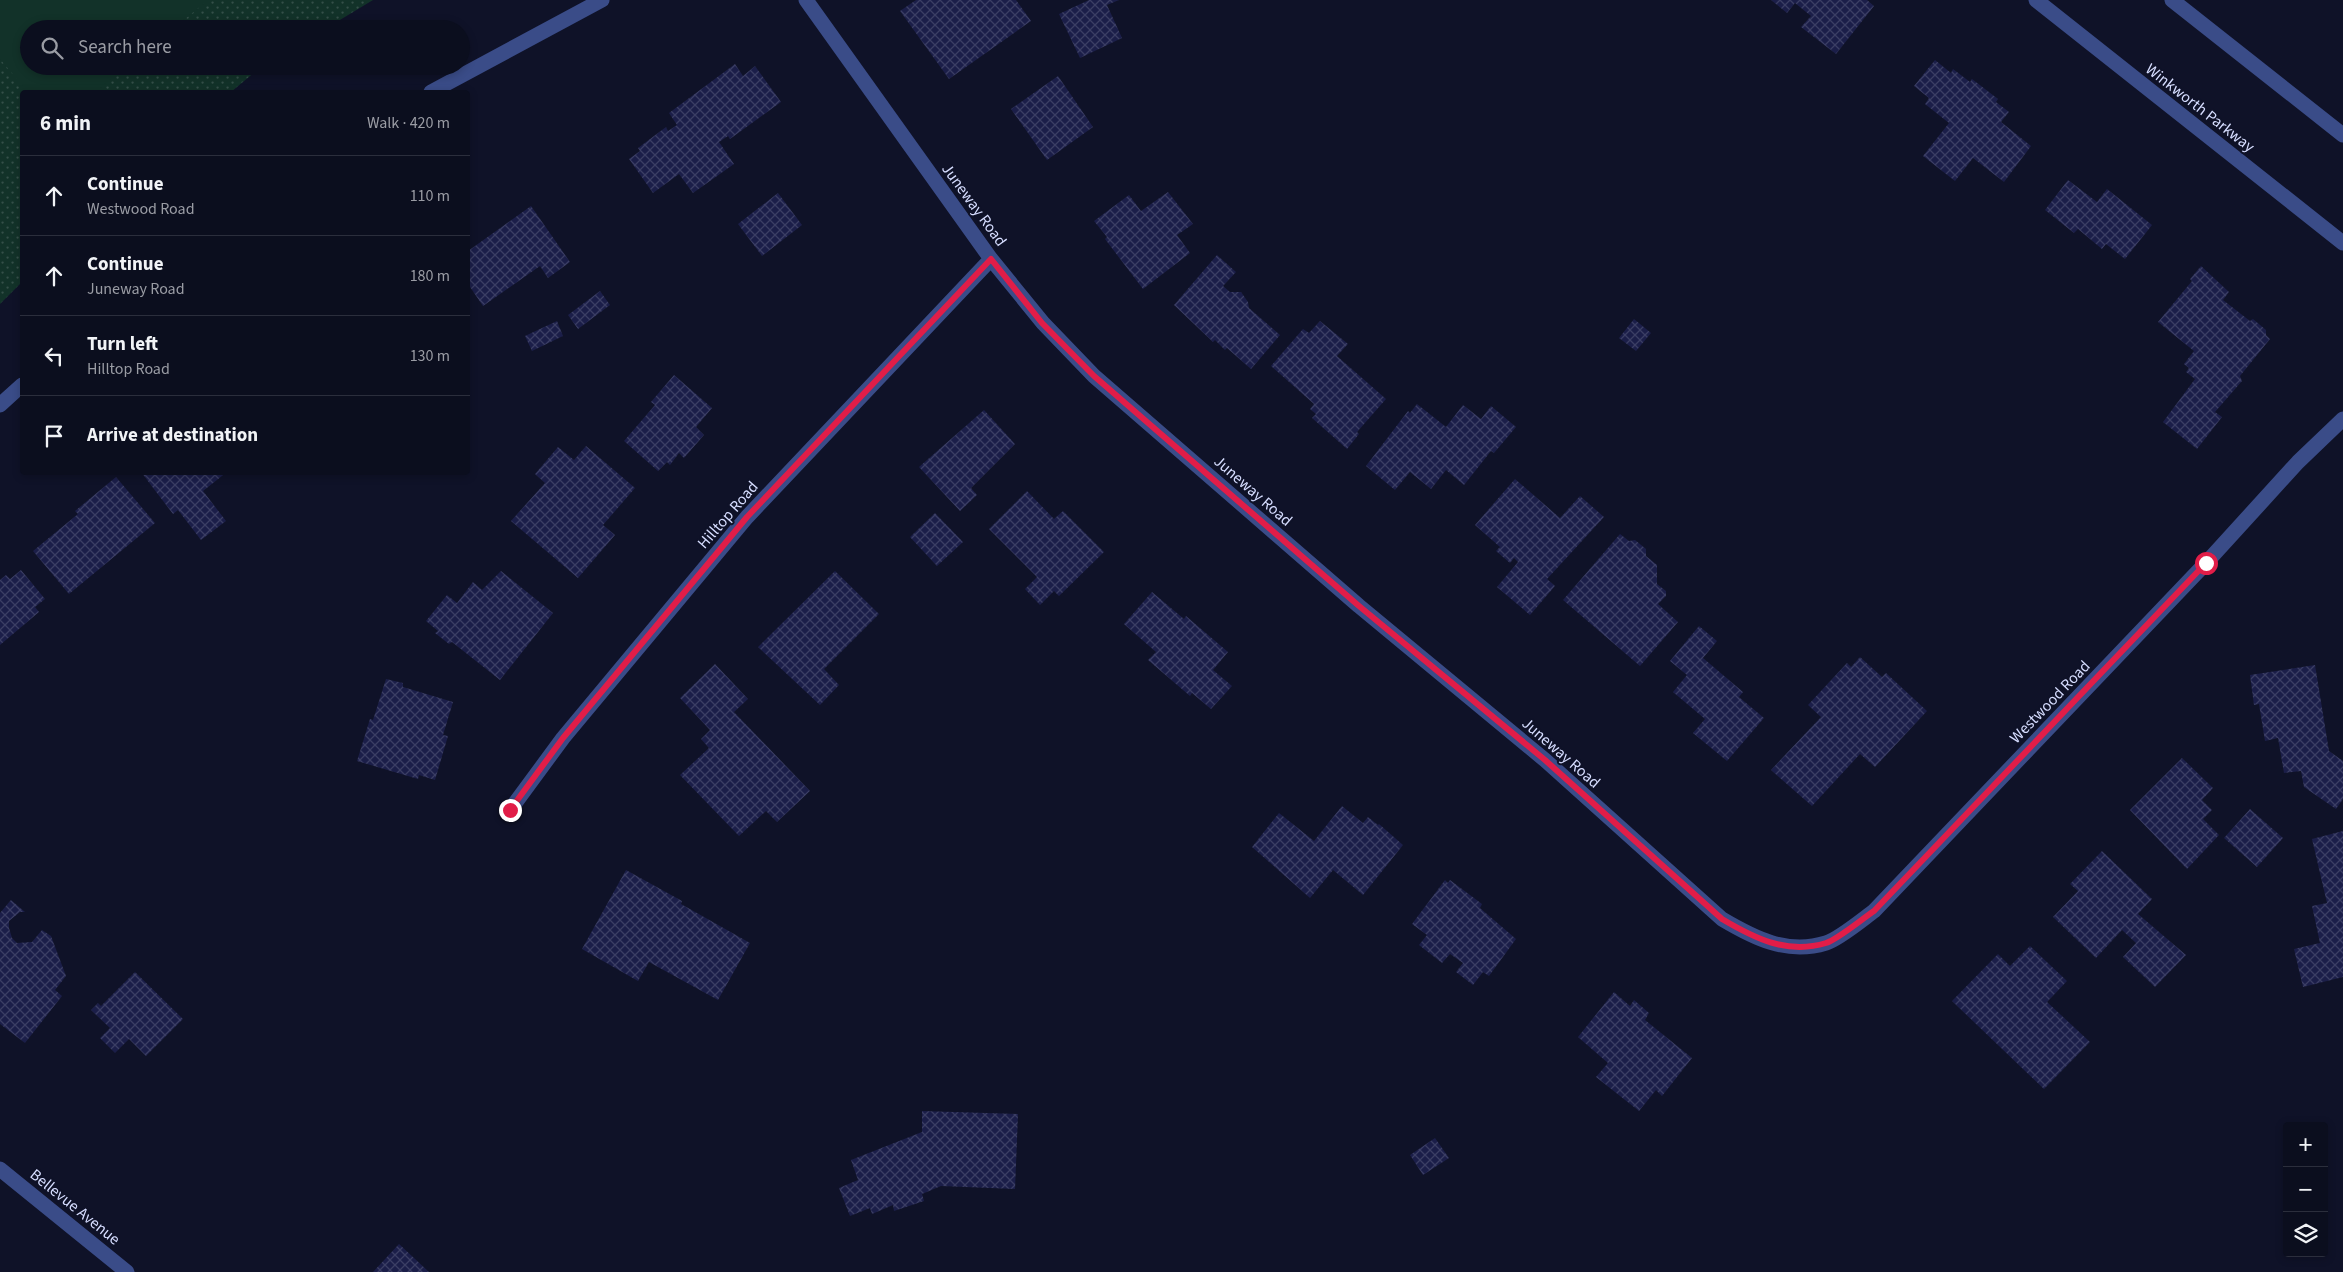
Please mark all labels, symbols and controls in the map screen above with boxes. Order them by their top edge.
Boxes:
search box [20,20,470,75]
icon: search [38,34,66,62]
text: Search here [78,34,172,61]
street label: Winkworth Parkway [2141,58,2260,158]
text: 6 min [40,108,91,138]
text: Walk · 420 m [367,112,450,134]
street label: Juneway Road [936,159,1012,251]
text: Continue [87,171,164,198]
icon: ahead [40,182,68,210]
text: 110 m [410,185,450,207]
text: Westwood Road [87,198,195,220]
text: Continue [87,251,164,278]
icon: ahead [40,262,68,290]
text: 180 m [410,265,450,287]
text: Juneway Road [87,278,185,300]
text: Turn left [87,331,158,358]
icon: left [40,342,68,370]
text: 130 m [410,345,450,367]
text: Hilltop Road [87,358,170,380]
icon: arrive [40,422,68,450]
text: Arrive at destination [87,422,258,449]
street label: Juneway Road [1209,451,1297,531]
street label: Hilltop Road [693,477,763,553]
route start [2195,552,2218,575]
street label: Westwood Road [2005,656,2095,748]
street label: Juneway Road [1517,713,1605,793]
route end [499,799,522,822]
map controls [2283,1122,2328,1257]
button: + [2283,1122,2328,1167]
street label: Bellevue Avenue [25,1164,125,1250]
button: − [2283,1167,2328,1212]
button: layers [2283,1212,2328,1257]

